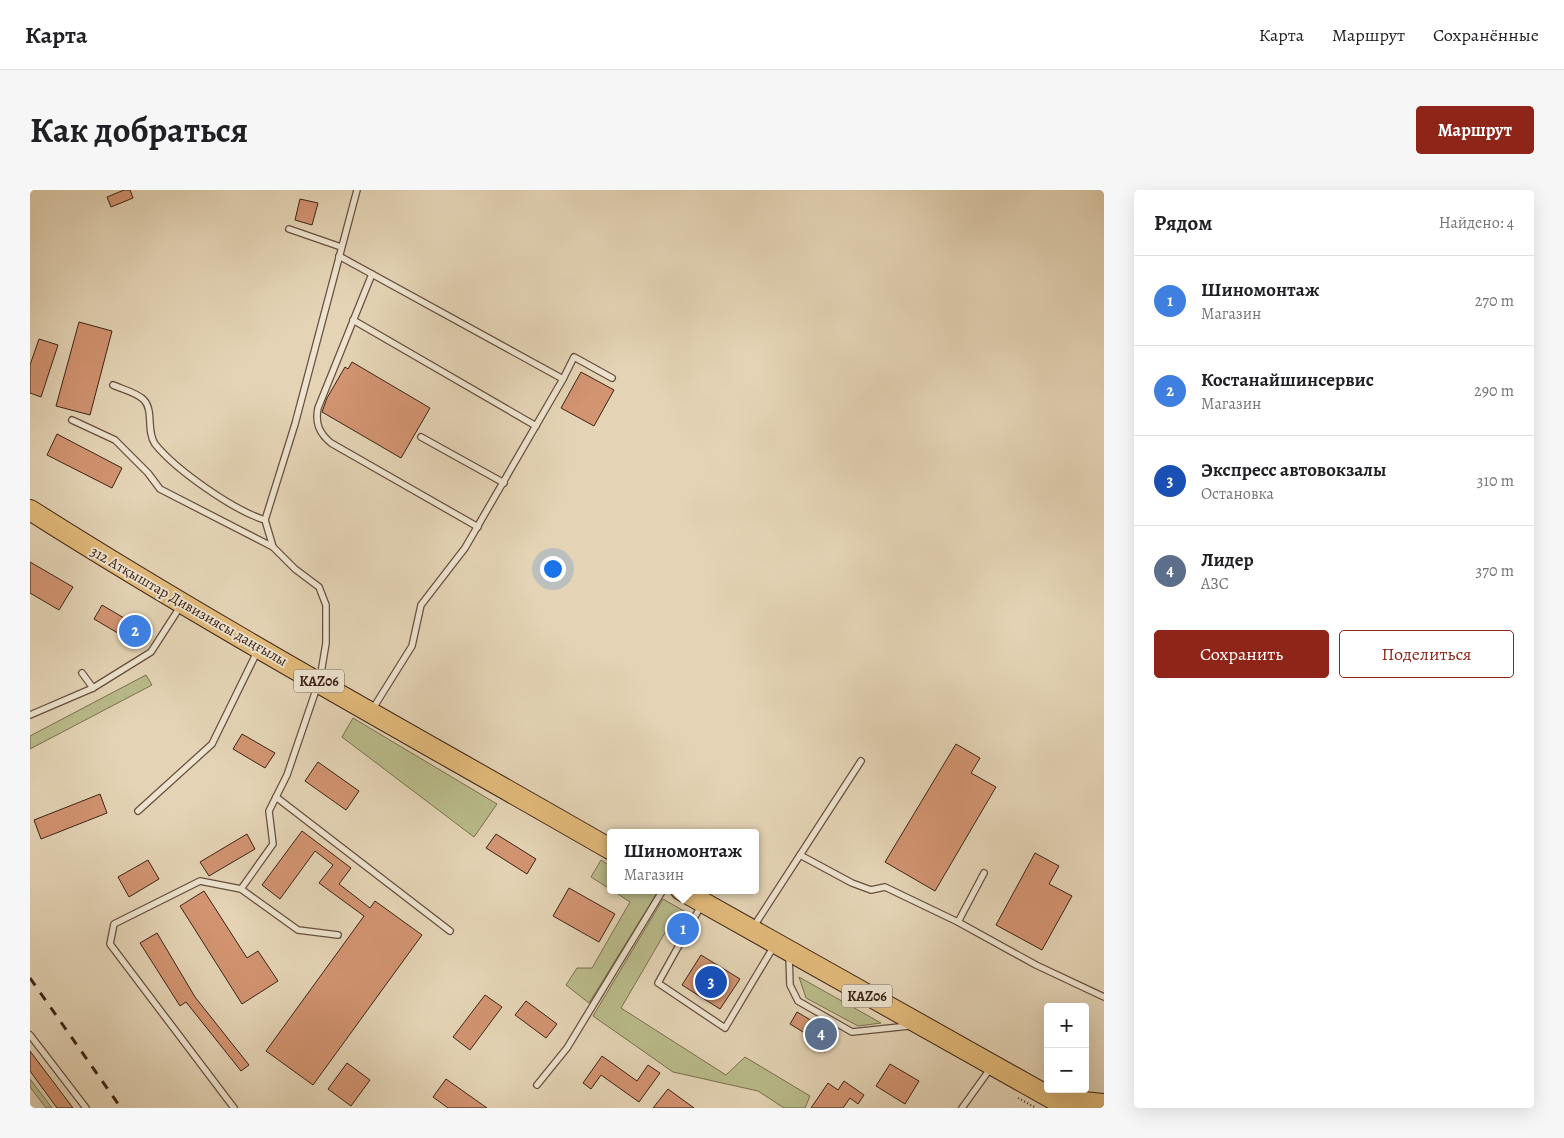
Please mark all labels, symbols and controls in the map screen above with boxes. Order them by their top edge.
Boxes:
text: Карта [25,19,87,51]
text: Карта [1259,23,1304,47]
text: Маршрут [1332,23,1405,47]
text: Сохранённые [1433,23,1539,47]
text: Как добраться [30,106,248,154]
button: Маршрут [1416,106,1534,154]
text: Рядом [1154,209,1212,237]
text: Найдено: 4 [1439,212,1514,234]
text: Шиномонтаж [1201,277,1320,303]
text: 1 [1167,290,1173,312]
text: 270 m [1475,290,1514,312]
text: Магазин [1201,303,1261,325]
text: Костанайшинсервис [1201,367,1374,393]
text: 2 [1166,380,1174,402]
text: 290 m [1474,380,1514,402]
text: Магазин [1201,393,1261,415]
text: Экспресс автовокзалы [1201,457,1386,483]
text: 3 [1167,470,1173,492]
text: 310 m [1477,470,1514,492]
text: Остановка [1201,483,1274,505]
street label: 312 Атқыштар Дивизиясы даңғылы [87,542,291,670]
text: Лидер [1201,547,1254,573]
your location [540,556,566,582]
text: 4 [1166,560,1174,582]
text: 370 m [1476,560,1514,582]
text: АЗС [1201,573,1229,595]
pin: 2 [119,612,151,650]
button: Сохранить [1154,630,1329,678]
button: Поделиться [1339,630,1514,678]
road number: KАZ06 [294,670,344,692]
popup [607,829,759,894]
text: Шиномонтаж [624,838,742,864]
text: Магазин [624,864,684,886]
pin: 1 [667,910,699,948]
pin: 3 [695,963,727,1001]
road number: KАZ06 [842,984,892,1008]
map controls [1044,1003,1089,1093]
button: + [1044,1003,1089,1048]
pin: 4 [805,1015,837,1053]
button: − [1044,1048,1089,1093]

